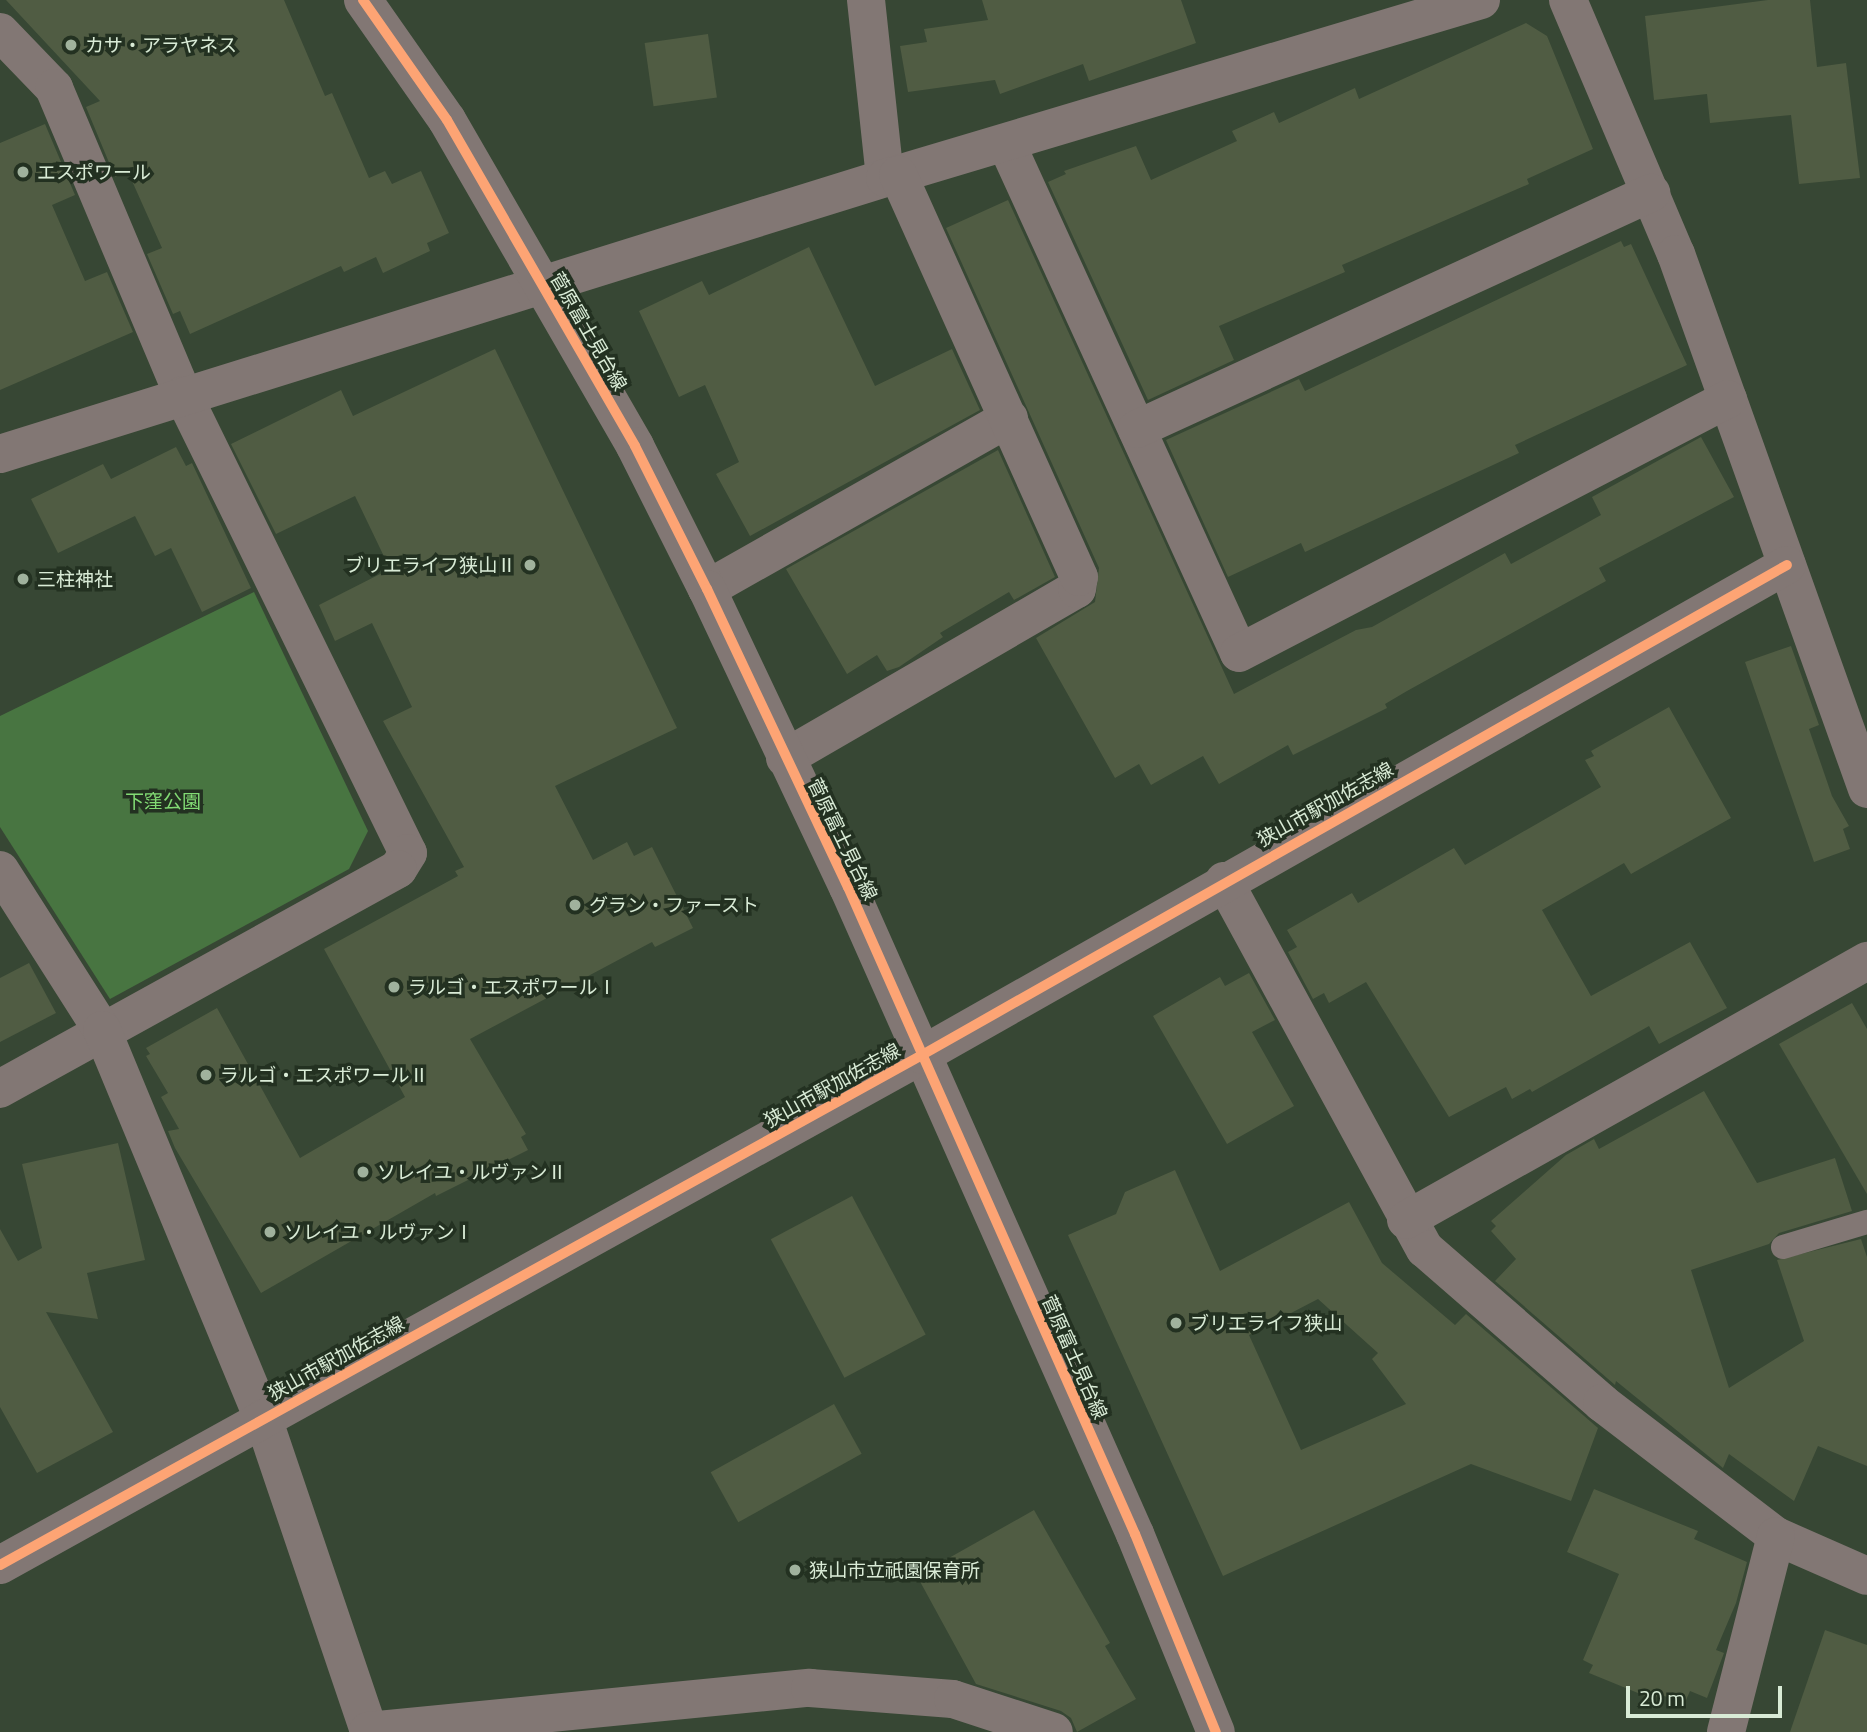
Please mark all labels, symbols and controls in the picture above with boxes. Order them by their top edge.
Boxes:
place label: カサ・アラヤネス [85,34,237,56]
marker: カサ・アラヤネス [63,37,79,53]
place label: エスポワール [37,161,151,183]
marker: エスポワール [15,164,31,180]
street label: 菅原富士見台線 [546,268,632,394]
place label: ブリエライフ狭山Ⅱ [345,554,516,576]
marker: ブリエライフ狭山Ⅱ [522,557,538,573]
place label: 三柱神社 [37,568,113,590]
marker: 三柱神社 [15,571,31,587]
street label: 狭山市駅加佐志線 [1253,757,1397,851]
street label: 菅原富士見台線 [804,774,882,904]
park label: 下窪公園 [125,790,201,812]
place label: グラン・ファースト [589,894,760,916]
marker: グラン・ファースト [567,897,583,913]
place label: ラルゴ・エスポワールⅠ [408,976,617,998]
marker: ラルゴ・エスポワールⅠ [386,979,402,995]
street label: 狭山市駅加佐志線 [760,1038,904,1132]
place label: ラルゴ・エスポワールⅡ [220,1064,429,1086]
marker: ラルゴ・エスポワールⅡ [198,1067,214,1083]
place label: ソレイユ・ルヴァンⅡ [377,1161,567,1183]
marker: ソレイユ・ルヴァンⅡ [355,1164,371,1180]
place label: ソレイユ・ルヴァンⅠ [284,1221,474,1243]
marker: ソレイユ・ルヴァンⅠ [262,1224,278,1240]
street label: 菅原富士見台線 [1038,1292,1112,1422]
street label: 狭山市駅加佐志線 [264,1311,408,1405]
place label: ブリエライフ狭山 [1190,1312,1342,1334]
marker: ブリエライフ狭山 [1168,1315,1184,1331]
place label: 狭山市立祇園保育所 [809,1559,980,1581]
marker: 狭山市立祇園保育所 [787,1562,803,1578]
scale bar [1629,1672,1785,1716]
text: 20 m [1639,1682,1685,1714]

